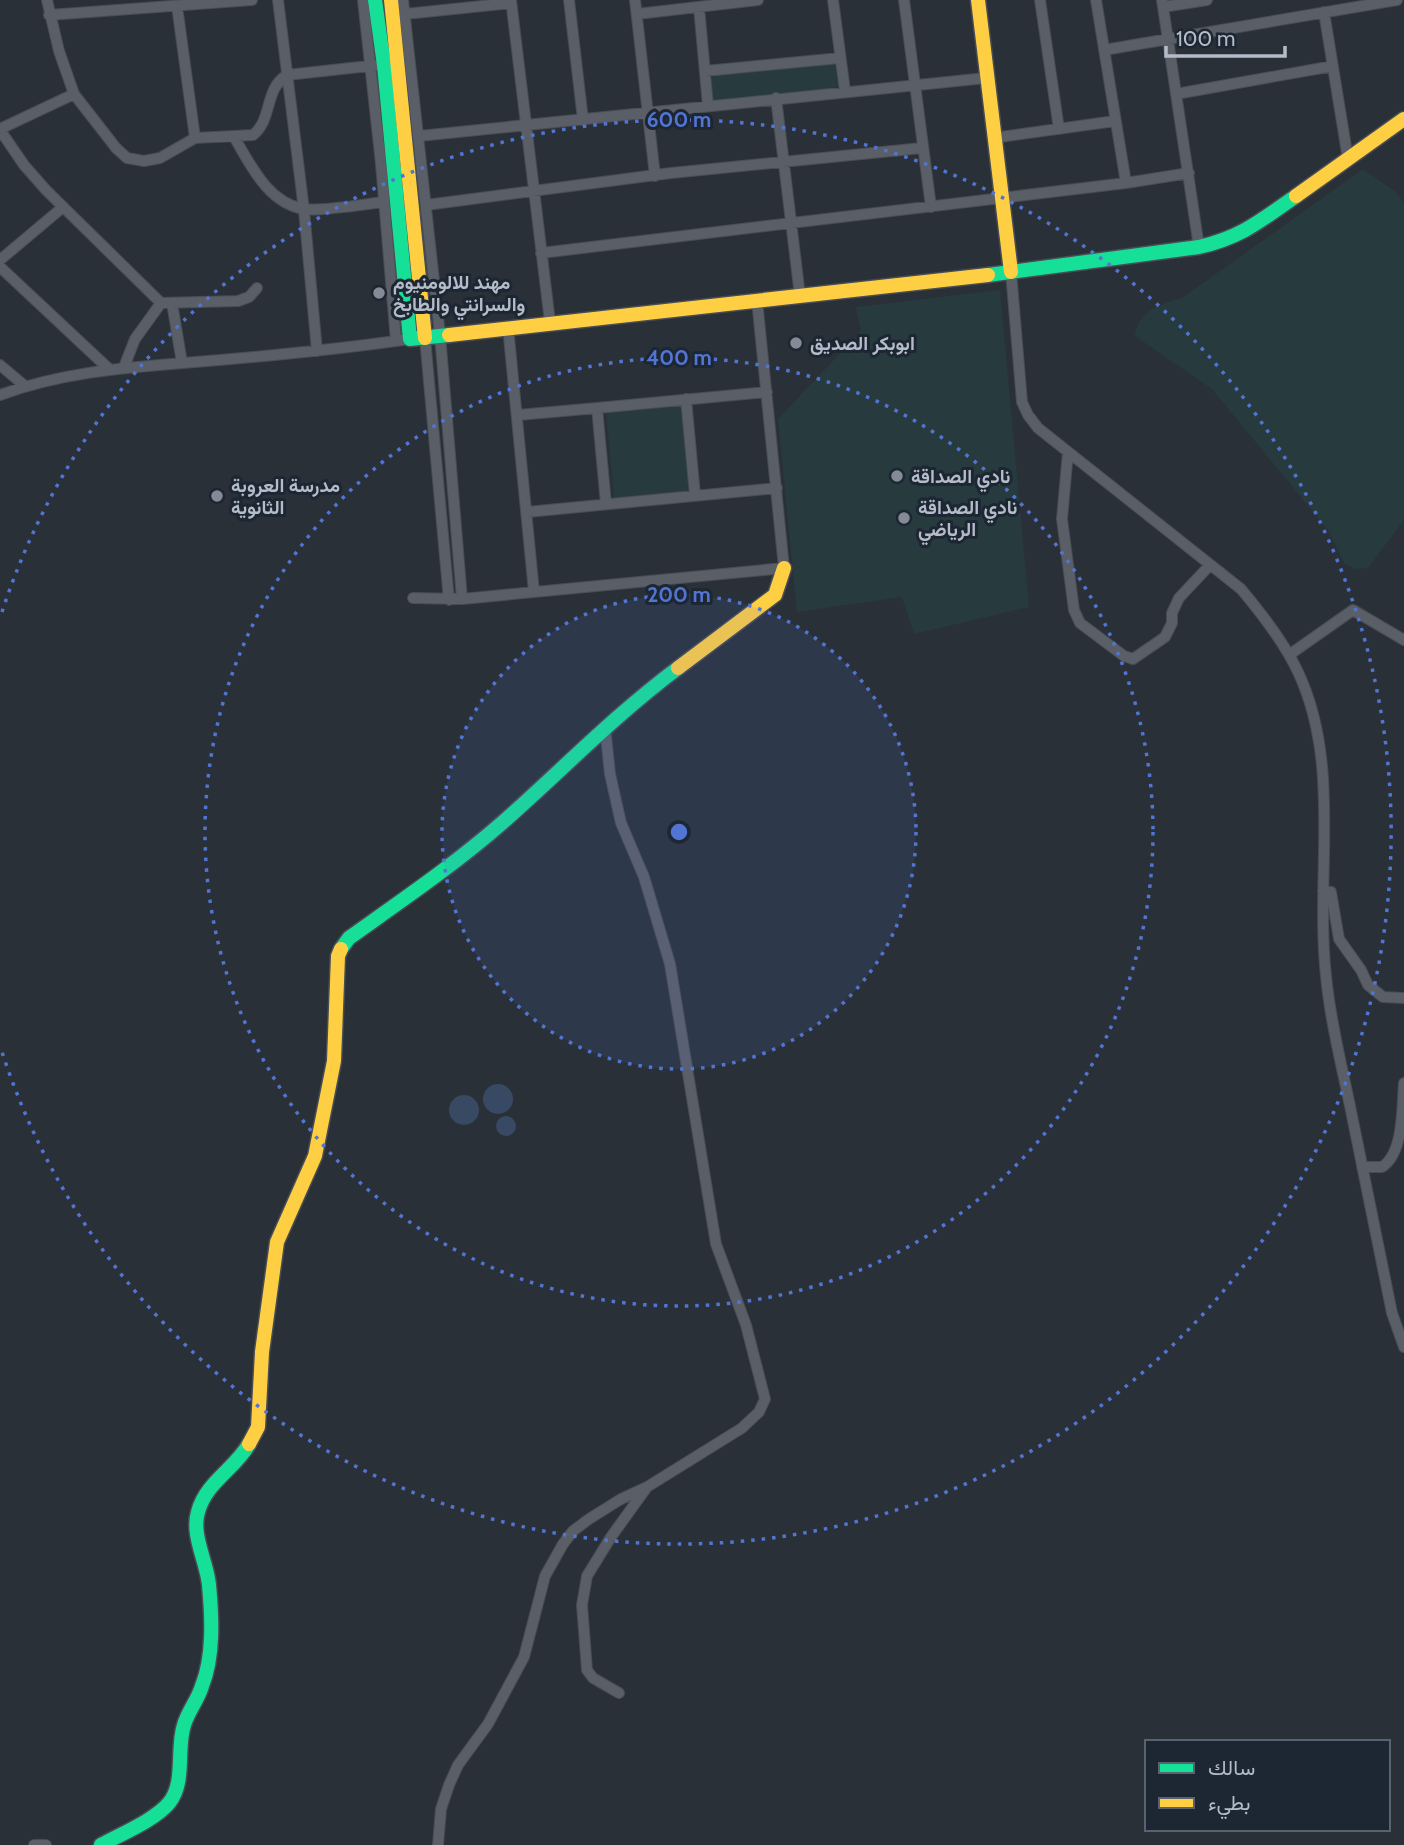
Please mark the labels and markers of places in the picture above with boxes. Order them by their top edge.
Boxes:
place label: مهند للالومنيوم والسرانتي والطابخ [393,271,526,321]
marker: مهند للالومنيوم والسرانتي والطابخ [371,285,387,301]
place label: ابوبكر الصديق [810,332,915,356]
marker: ابوبكر الصديق [788,335,804,351]
place label: نادي الصداقة [911,465,1010,493]
marker: نادي الصداقة [889,468,905,484]
place label: مدرسة العروبة الثانوية [231,474,340,520]
marker: مدرسة العروبة الثانوية [209,488,225,504]
place label: نادي الصداقة الرياضي [918,496,1017,546]
marker: نادي الصداقة الرياضي [896,510,912,526]
centre of rings [667,820,691,844]

